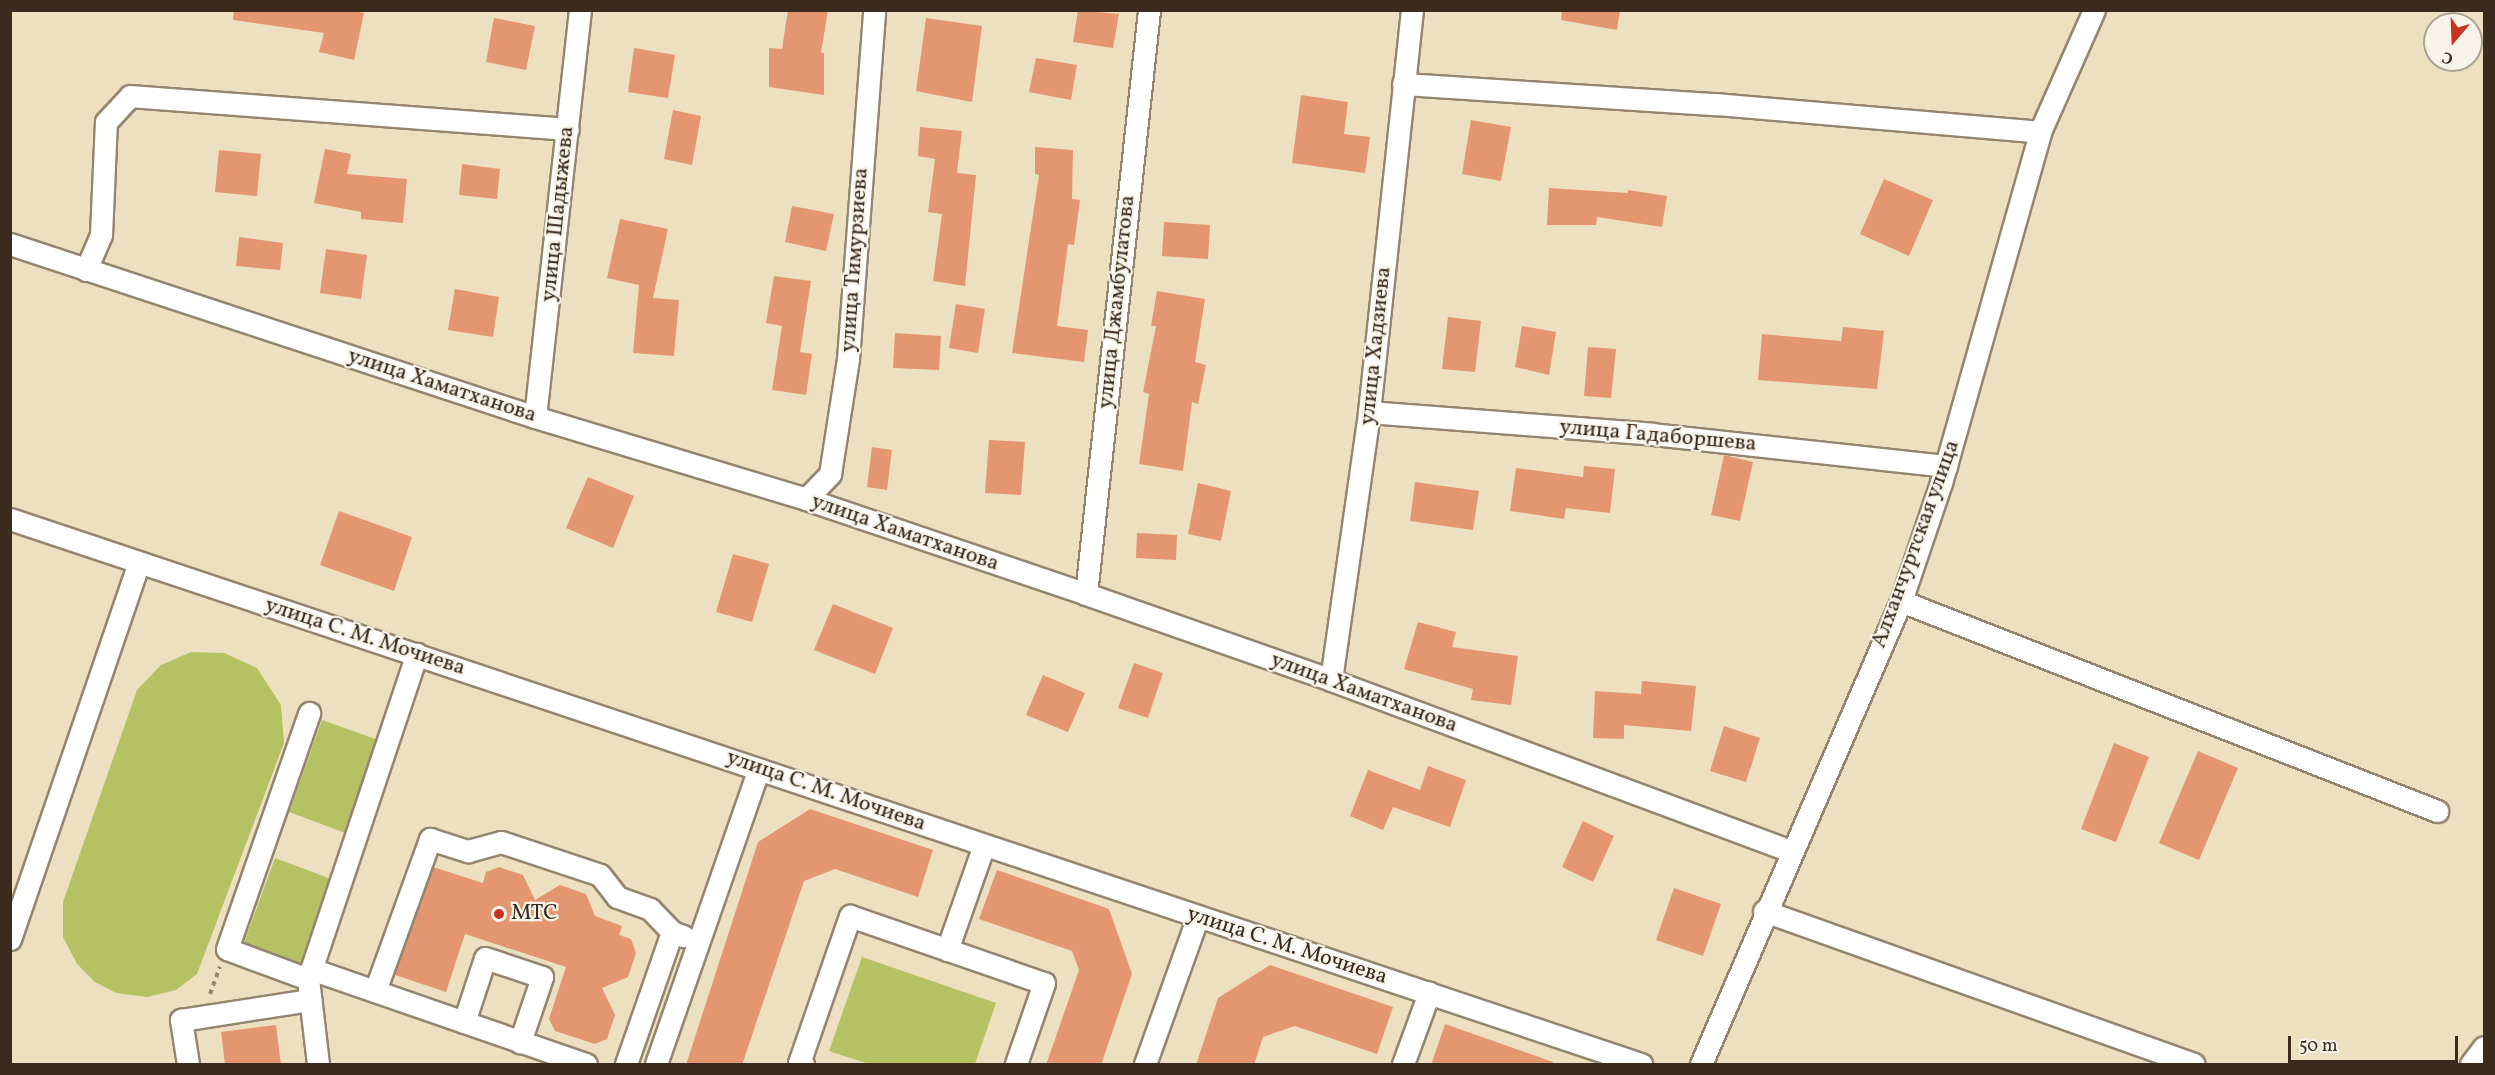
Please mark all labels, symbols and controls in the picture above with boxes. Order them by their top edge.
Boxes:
north arrow [2423,12,2483,72]
text: С [2439,45,2456,69]
street label: улица Шадыжева [536,125,580,303]
street label: улица Тимурзиева [835,166,875,354]
street label: улица Джамбулатова [1093,194,1141,410]
street label: улица Хадзиева [1355,265,1397,427]
street label: улица Хаматханова [344,343,540,429]
street label: улица Гадаборшева [1558,414,1758,458]
street label: Алханчуртская улица [1866,436,1966,652]
street label: улица Хаматханова [808,488,1002,578]
street label: улица С. М. Мочиева [261,592,469,682]
street label: улица Хаматханова [1267,647,1461,739]
street label: улица С. М. Мочиева [723,744,929,838]
place label: МТС [511,901,558,927]
street label: улица С. М. Мочиева [1183,901,1391,991]
marker: МТС [492,907,506,921]
scale bar [2291,1024,2460,1062]
text: 50 m [2299,1034,2338,1059]

